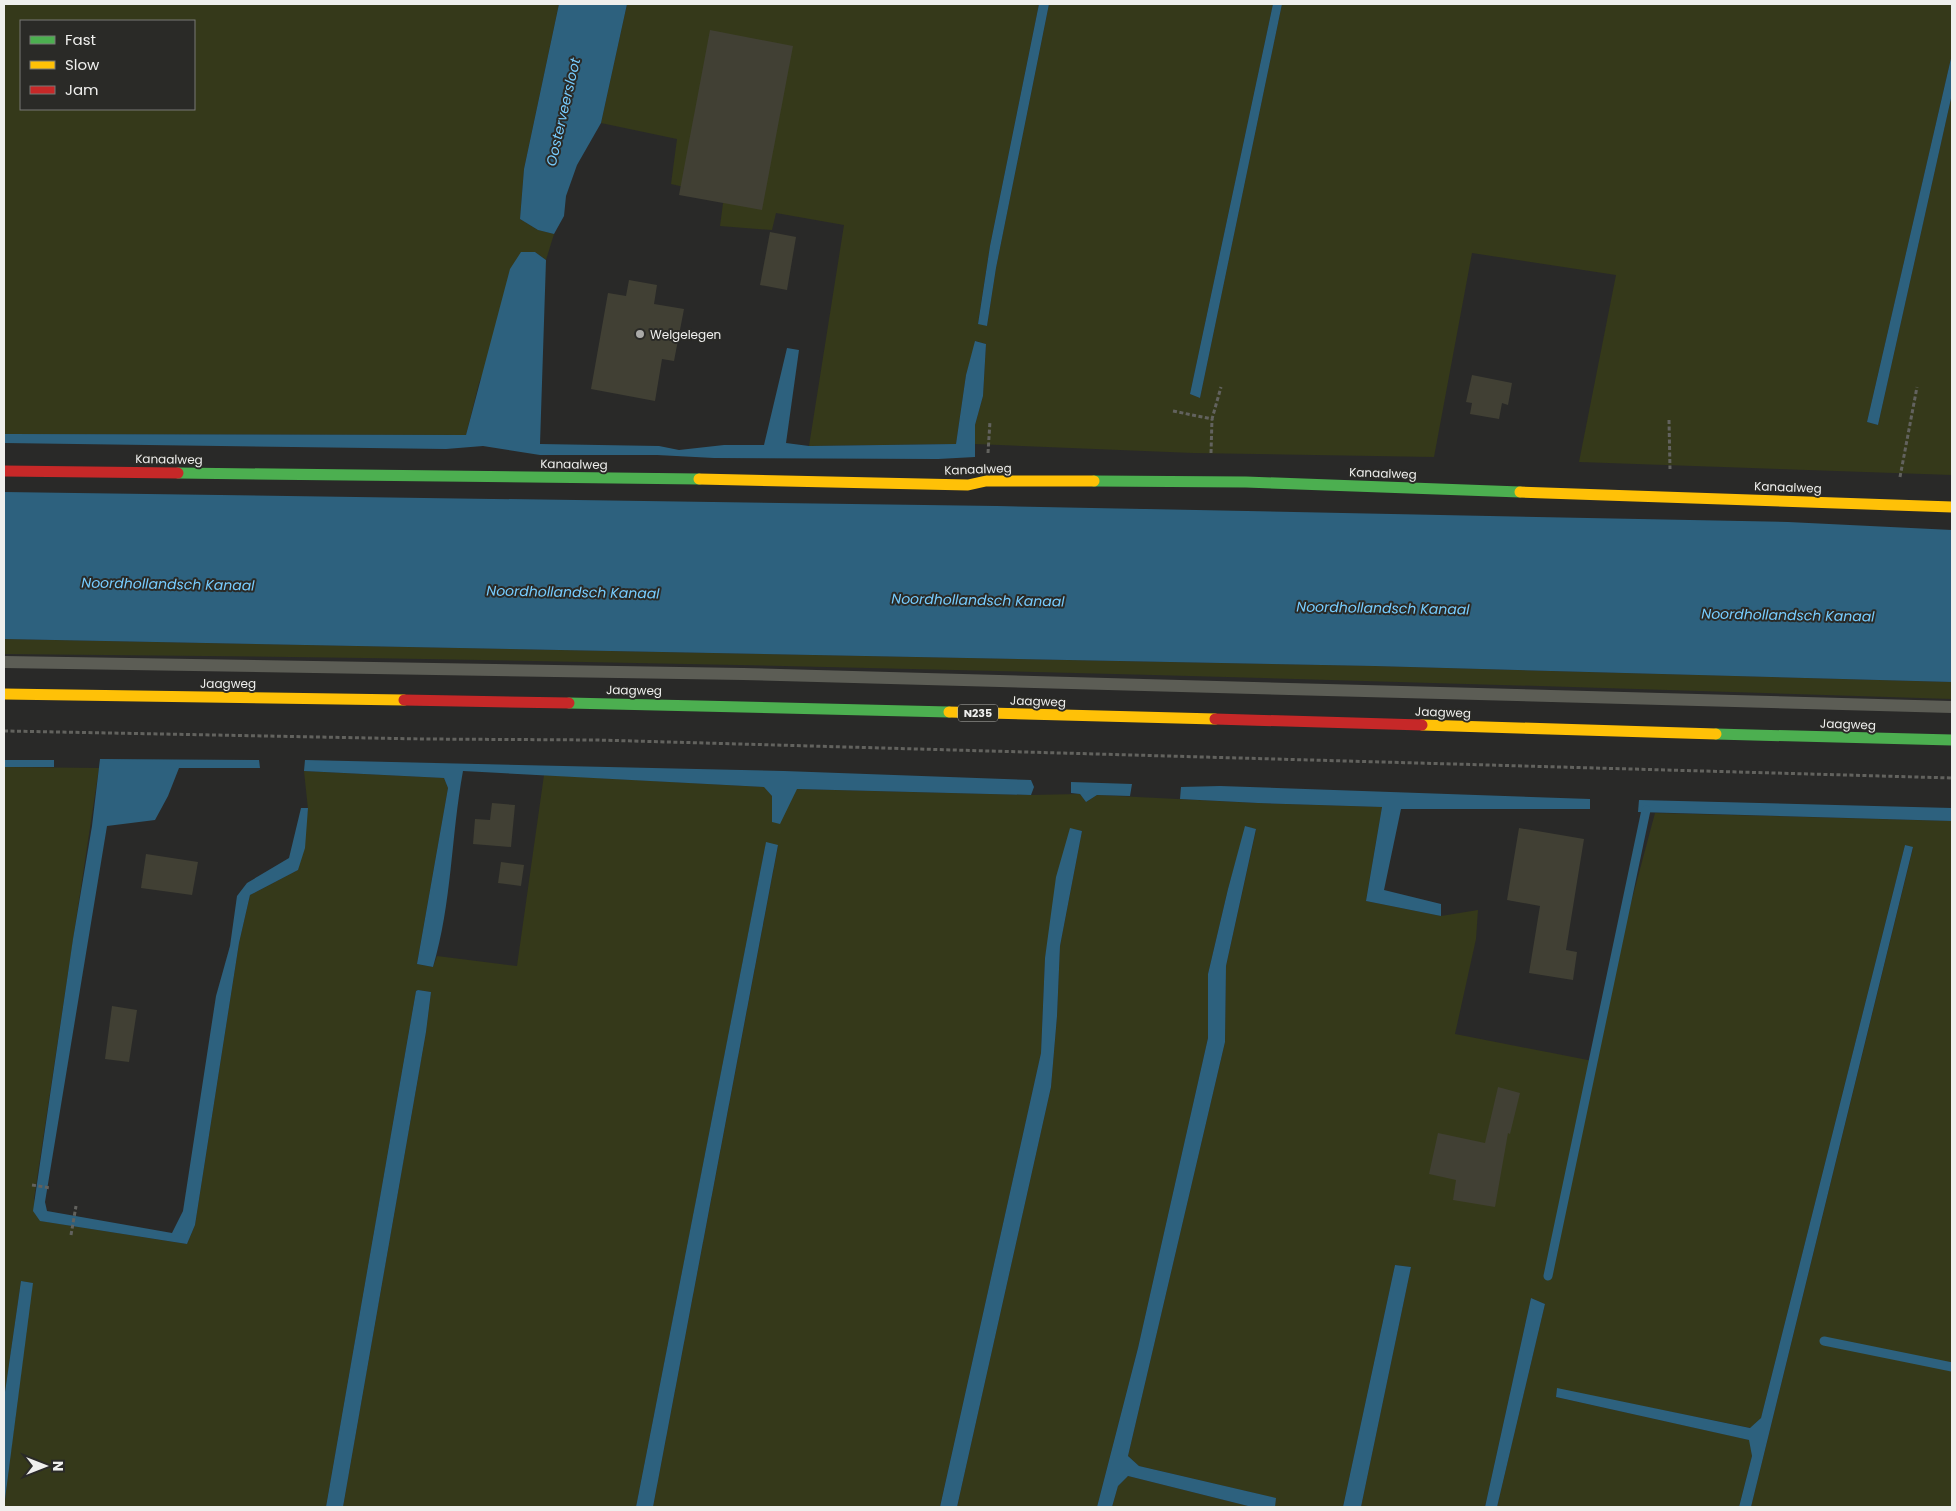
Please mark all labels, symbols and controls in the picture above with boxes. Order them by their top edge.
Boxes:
legend [20,20,195,110]
text: Fast [65,29,96,50]
text: Slow [65,54,100,75]
water label: Oosterveersloot [541,55,585,168]
text: Jam [65,79,99,100]
place label: Welgelegen [650,326,721,343]
marker: Welgelegen [634,328,646,340]
street label: Kanaalweg [135,450,203,468]
street label: Kanaalweg [540,455,608,473]
street label: Kanaalweg [944,459,1012,479]
street label: Kanaalweg [1349,463,1417,483]
street label: Kanaalweg [1754,477,1822,497]
water label: Noordhollandsch Kanaal [81,572,255,596]
water label: Noordhollandsch Kanaal [486,580,660,604]
water label: Noordhollandsch Kanaal [891,588,1065,612]
water label: Noordhollandsch Kanaal [1296,596,1470,620]
water label: Noordhollandsch Kanaal [1701,603,1875,627]
street label: Jaagweg [200,675,256,692]
street label: Jaagweg [606,681,662,699]
street label: Jaagweg [1010,692,1066,710]
street label: Jaagweg [1415,703,1471,721]
road number: N235 [958,704,998,721]
street label: Jaagweg [1820,715,1876,733]
north arrow [20,1441,70,1491]
text: N [48,1461,68,1471]

